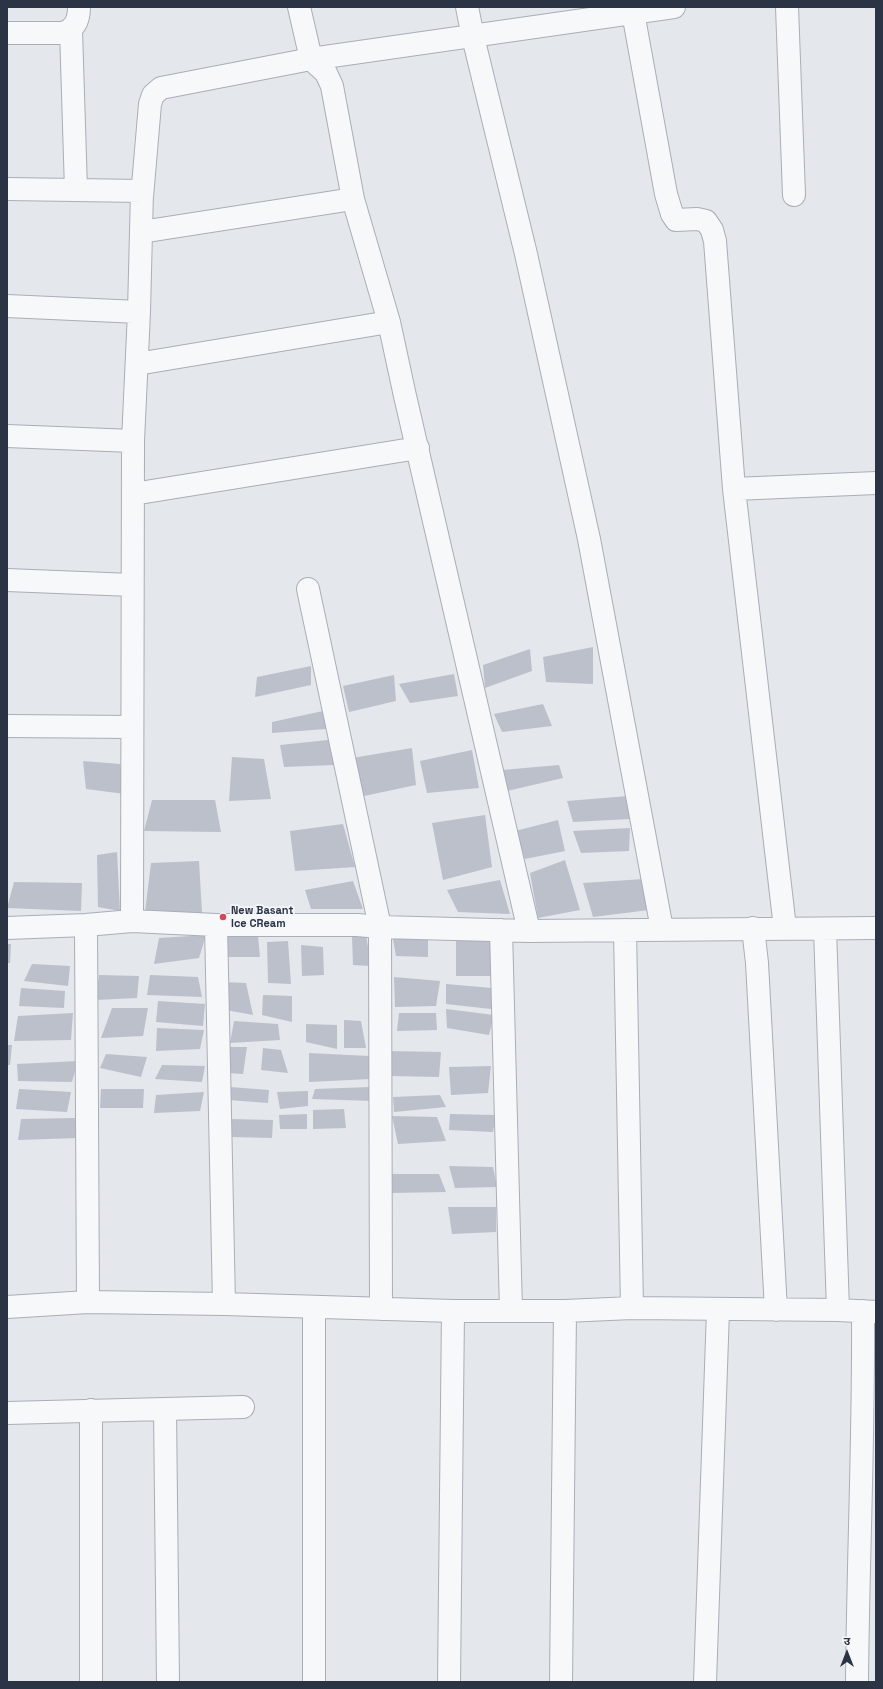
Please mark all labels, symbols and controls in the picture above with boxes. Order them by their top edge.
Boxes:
place label: New Basant Ice CReam [231,904,293,930]
marker: New Basant Ice CReam [218,912,228,922]
north arrow [827,1633,867,1673]
text: उ [844,1634,850,1648]

